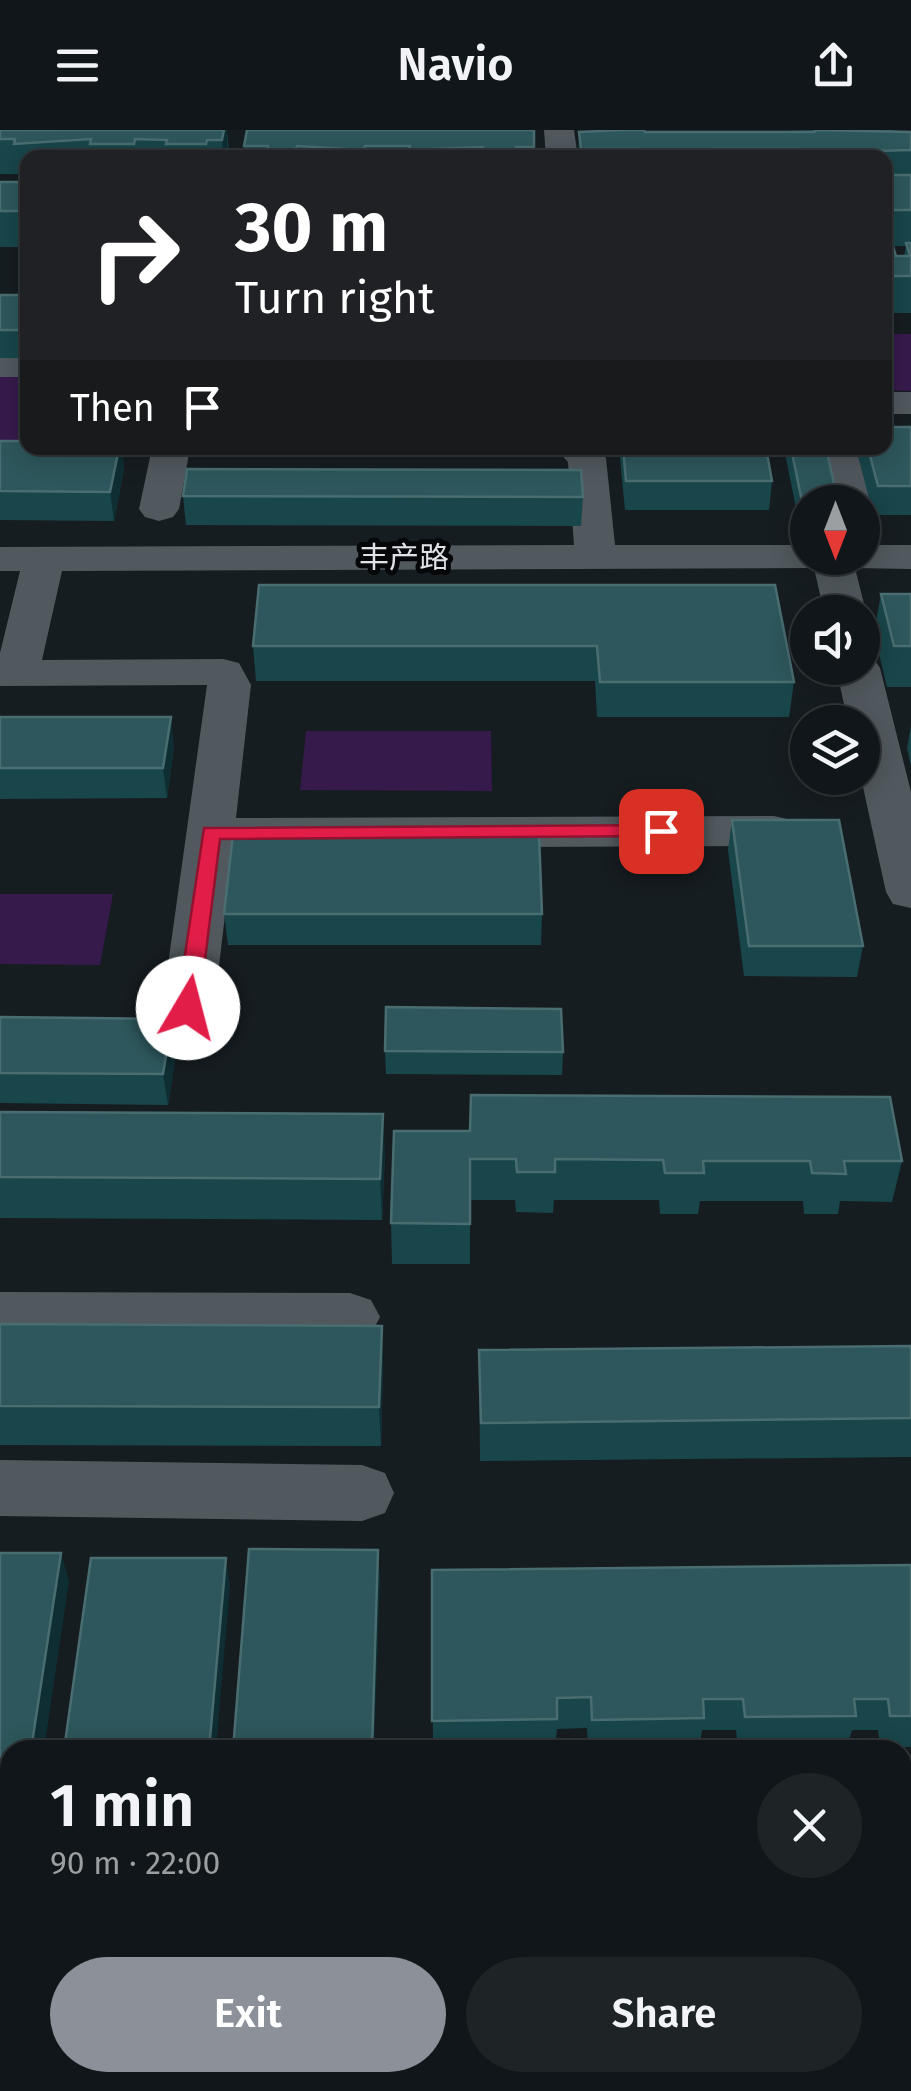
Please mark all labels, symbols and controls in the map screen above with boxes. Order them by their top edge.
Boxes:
icon: menu [50,38,105,93]
text: Navio [398,38,513,92]
icon: share [806,38,861,93]
text: 30 m [235,186,388,270]
icon: right [70,190,200,320]
text: Turn right [235,271,434,325]
icon: arrive [175,380,230,435]
text: Then [70,385,155,431]
north arrow [790,485,880,575]
map controls [790,485,880,795]
street label: 丰产路 [359,540,449,576]
button: sound [790,595,880,685]
button: layers [790,705,880,795]
pin [619,789,704,874]
icon: arrive [634,804,689,859]
position arrow [136,956,240,1060]
text: 1 min [50,1770,195,1842]
button: close [757,1773,862,1878]
text: 90 m · 22:00 [50,1844,220,1882]
button: Exit [50,1957,446,2072]
button: Share [466,1957,862,2072]

